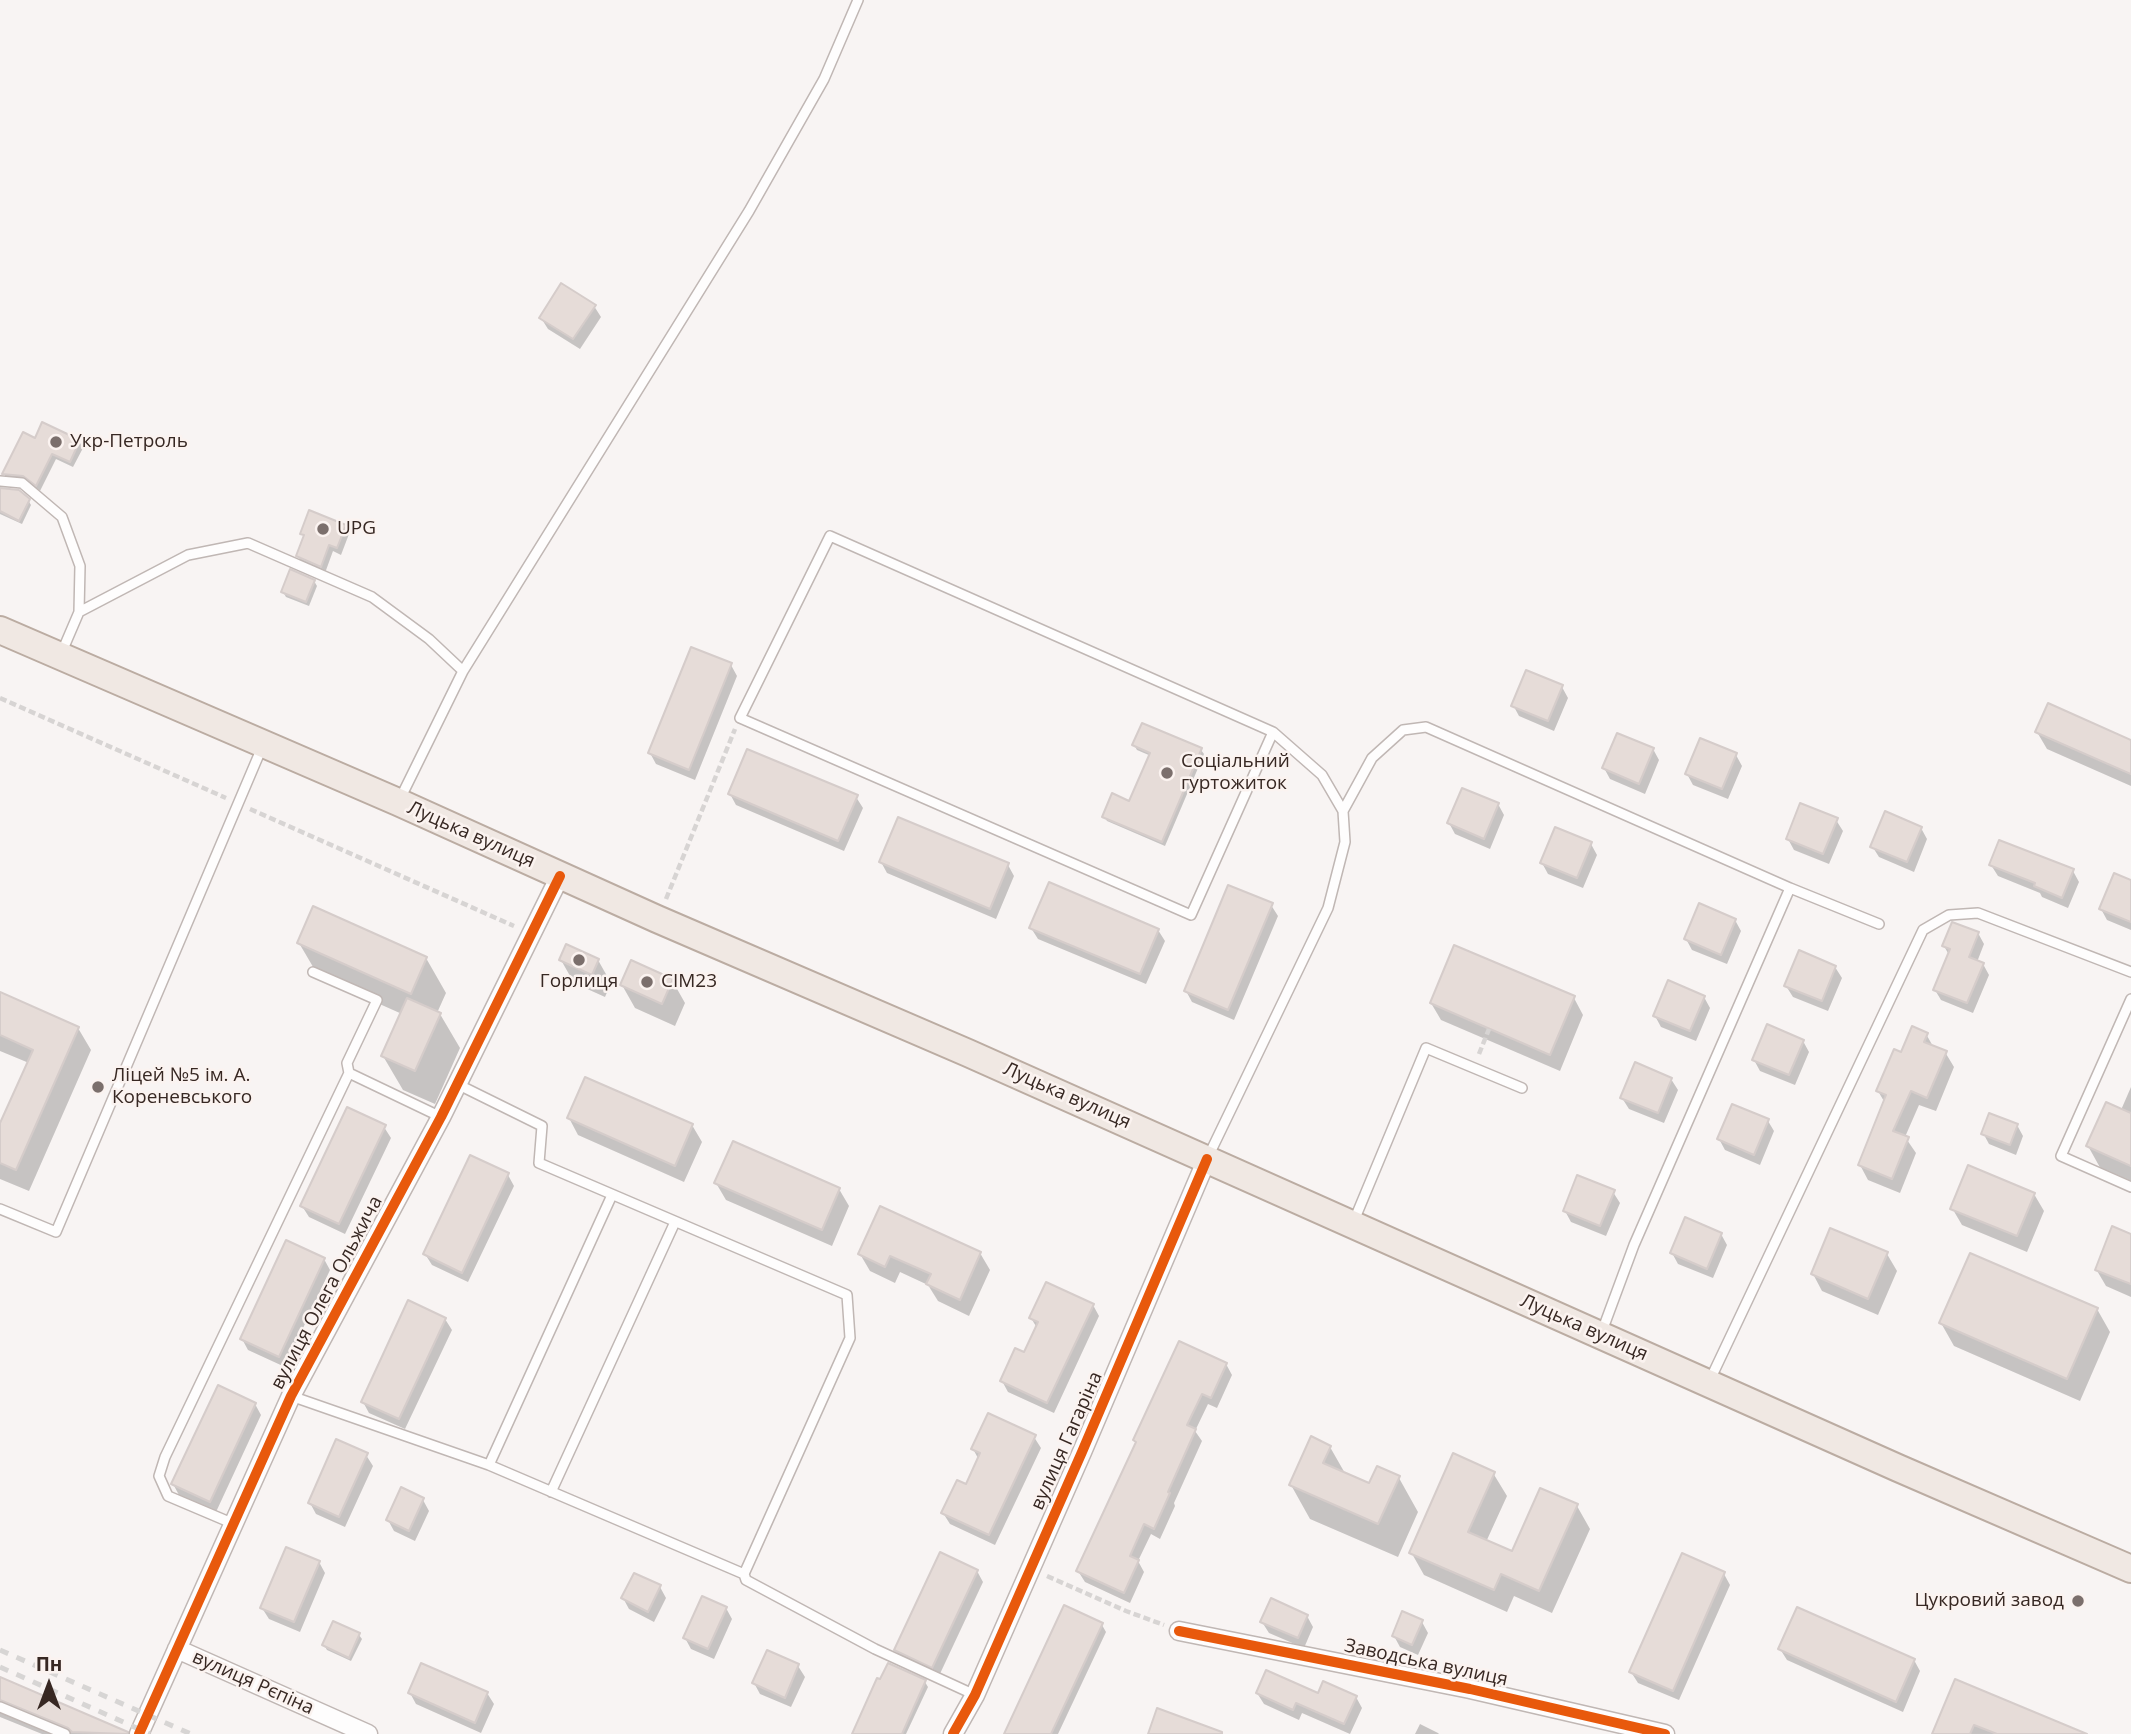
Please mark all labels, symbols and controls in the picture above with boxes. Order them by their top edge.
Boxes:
place label: Укр-Петроль [70,431,188,453]
marker: Укр-Петроль [48,434,64,450]
place label: UPG [337,518,376,540]
marker: UPG [315,521,331,537]
place label: Соціальний гуртожиток [1181,751,1290,795]
marker: Соціальний гуртожиток [1159,765,1175,781]
street label: Луцька вулиця [404,797,538,873]
marker: Горлиця [571,952,587,968]
place label: Горлиця [540,971,618,993]
place label: СІМ23 [661,971,717,993]
marker: СІМ23 [639,974,655,990]
street label: Луцька вулиця [1000,1058,1134,1134]
place label: Ліцей №5 ім. А. Кореневського [112,1065,252,1109]
marker: Ліцей №5 ім. А. Кореневського [90,1079,106,1095]
street label: вулиця Олега Ольжича [266,1192,388,1394]
street label: Луцька вулиця [1517,1290,1651,1366]
street label: вулиця Гагаріна [1026,1368,1108,1514]
place label: Цукровий завод [1915,1590,2064,1612]
marker: Цукровий завод [2070,1593,2086,1609]
street label: Заводська вулиця [1342,1635,1510,1691]
street label: вулиця Рєпіна [189,1646,317,1720]
north arrow [14,1650,84,1720]
text: Пн [36,1651,62,1677]

